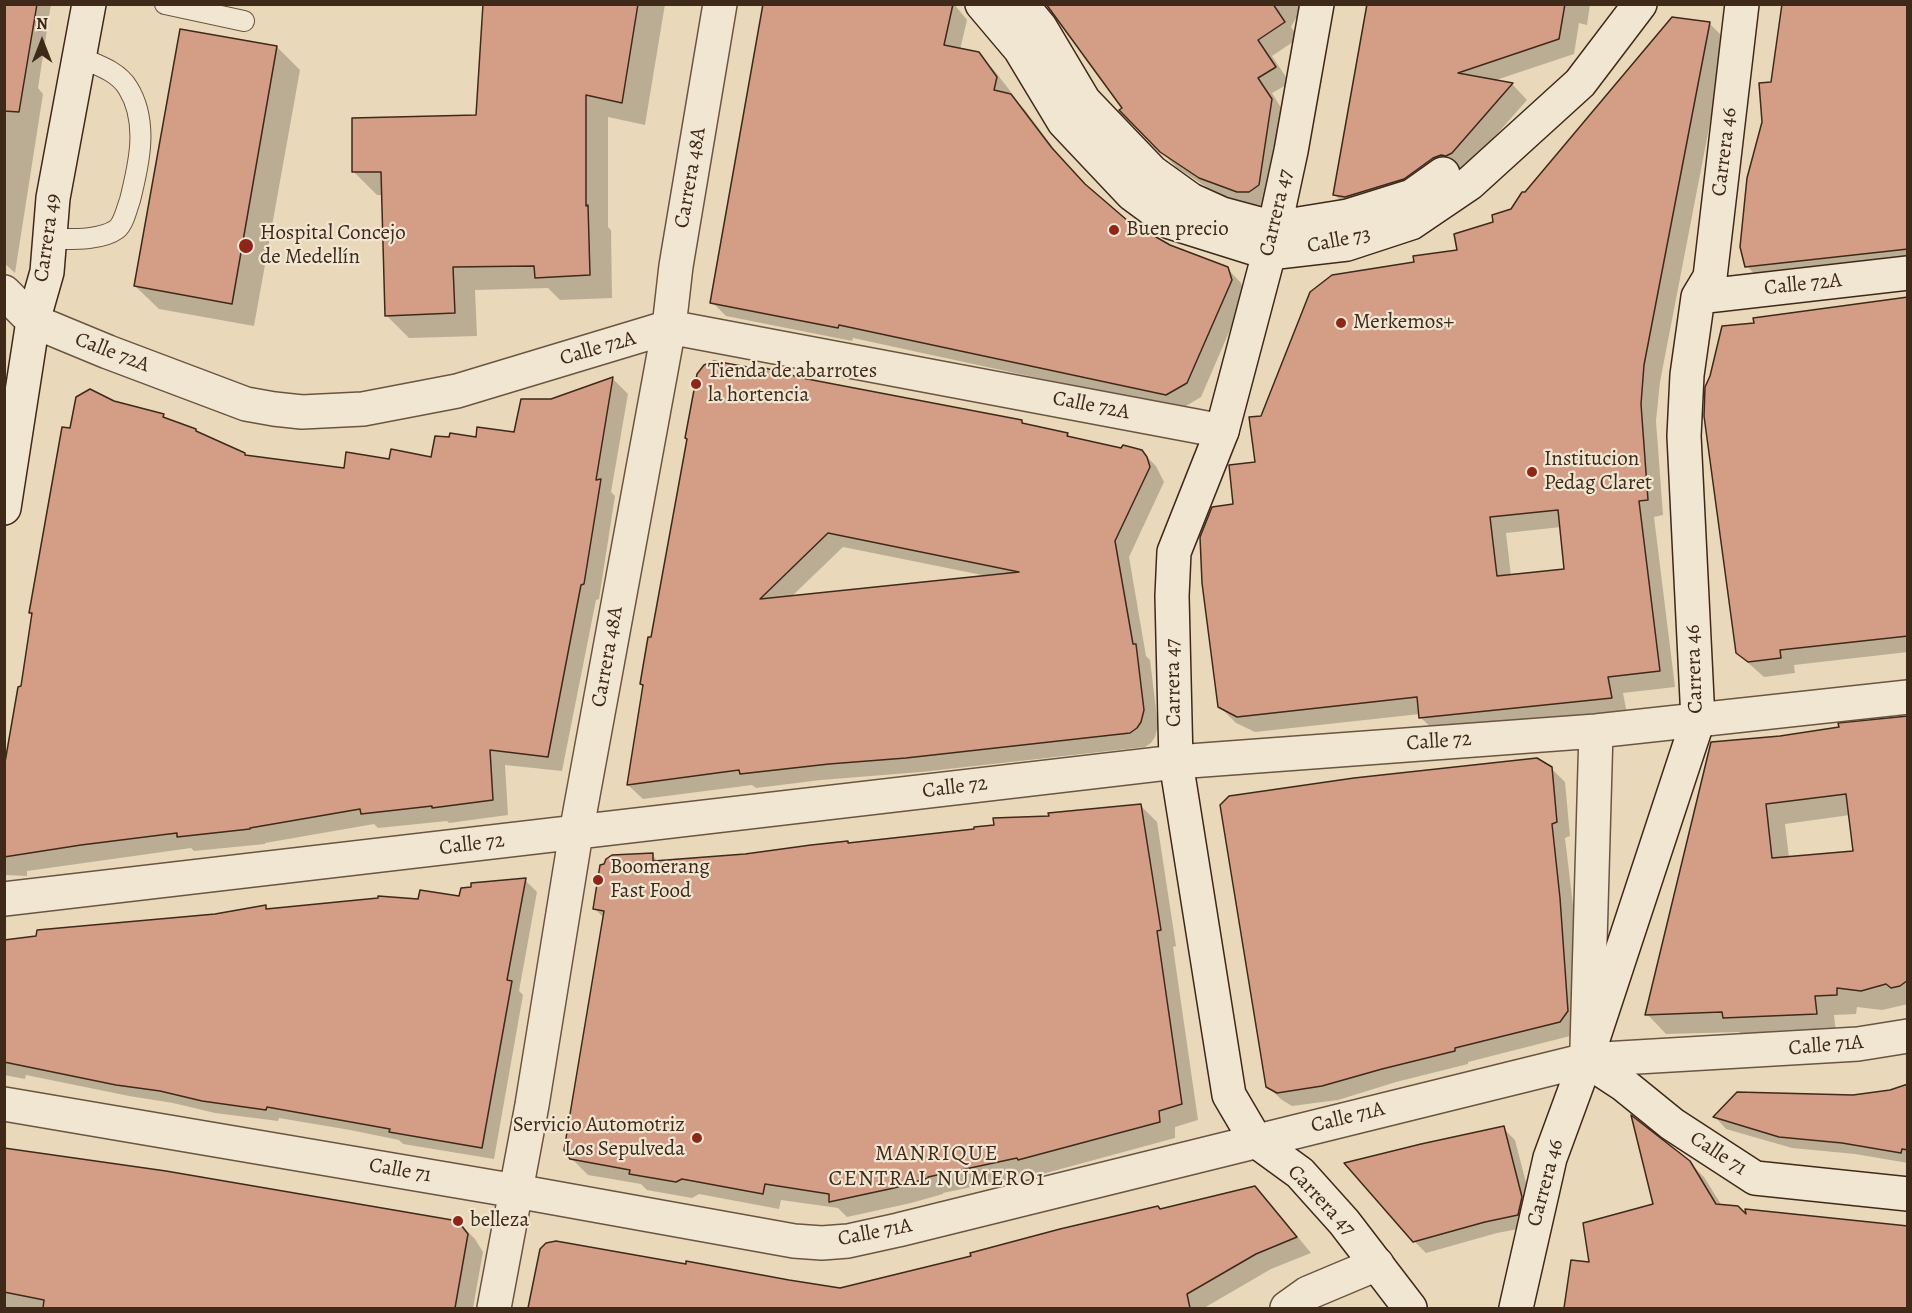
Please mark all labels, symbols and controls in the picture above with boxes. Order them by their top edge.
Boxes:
north arrow [12,12,72,72]
text: N [36,13,48,35]
street label: Carrera 46 [1707,106,1743,198]
street label: Carrera 48A [670,126,712,230]
street label: Carrera 47 [1255,167,1299,259]
street label: Carrera 49 [29,192,67,284]
place label: Buen precio [1126,217,1229,243]
place label: Hospital Concejo de Medellín [260,221,406,271]
street label: Calle 73 [1305,222,1373,260]
marker: Buen precio [1107,223,1121,237]
marker: Hospital Concejo de Medellín [237,237,255,255]
street label: Calle 72A [1763,268,1843,302]
place label: Merkemos+ [1353,310,1454,336]
marker: Merkemos+ [1334,316,1348,330]
street label: Calle 72A [557,326,639,372]
street label: Calle 72A [71,327,153,379]
place label: Tienda de abarrotes la hortencia [708,359,877,409]
marker: Tienda de abarrotes la hortencia [689,377,703,391]
street label: Calle 72A [1050,386,1132,426]
place label: Institucion Pedag Claret [1544,447,1652,497]
marker: Institucion Pedag Claret [1525,465,1539,479]
street label: Carrera 48A [587,605,629,709]
street label: Carrera 46 [1681,624,1709,714]
street label: Carrera 47 [1161,639,1187,727]
street label: Calle 72 [1405,727,1473,757]
street label: Calle 72 [921,772,989,804]
street label: Calle 72 [438,829,506,861]
place label: Boomerang Fast Food [610,855,710,905]
marker: Boomerang Fast Food [591,873,605,887]
street label: Calle 71A [1788,1030,1864,1062]
street label: Calle 71A [1309,1097,1387,1139]
place label: Servicio Automotriz Los Sepulveda [513,1113,685,1163]
street label: Calle 71 [1685,1126,1751,1182]
marker: Servicio Automotriz Los Sepulveda [690,1131,704,1145]
street label: Carrera 46 [1522,1137,1570,1229]
district label: MANRIQUE CENTRAL NUMERO1 [829,1142,1045,1194]
street label: Calle 71 [367,1153,433,1189]
street label: Carrera 47 [1282,1160,1360,1242]
place label: belleza [470,1208,529,1234]
street label: Calle 71A [836,1213,914,1253]
marker: belleza [451,1214,465,1228]

